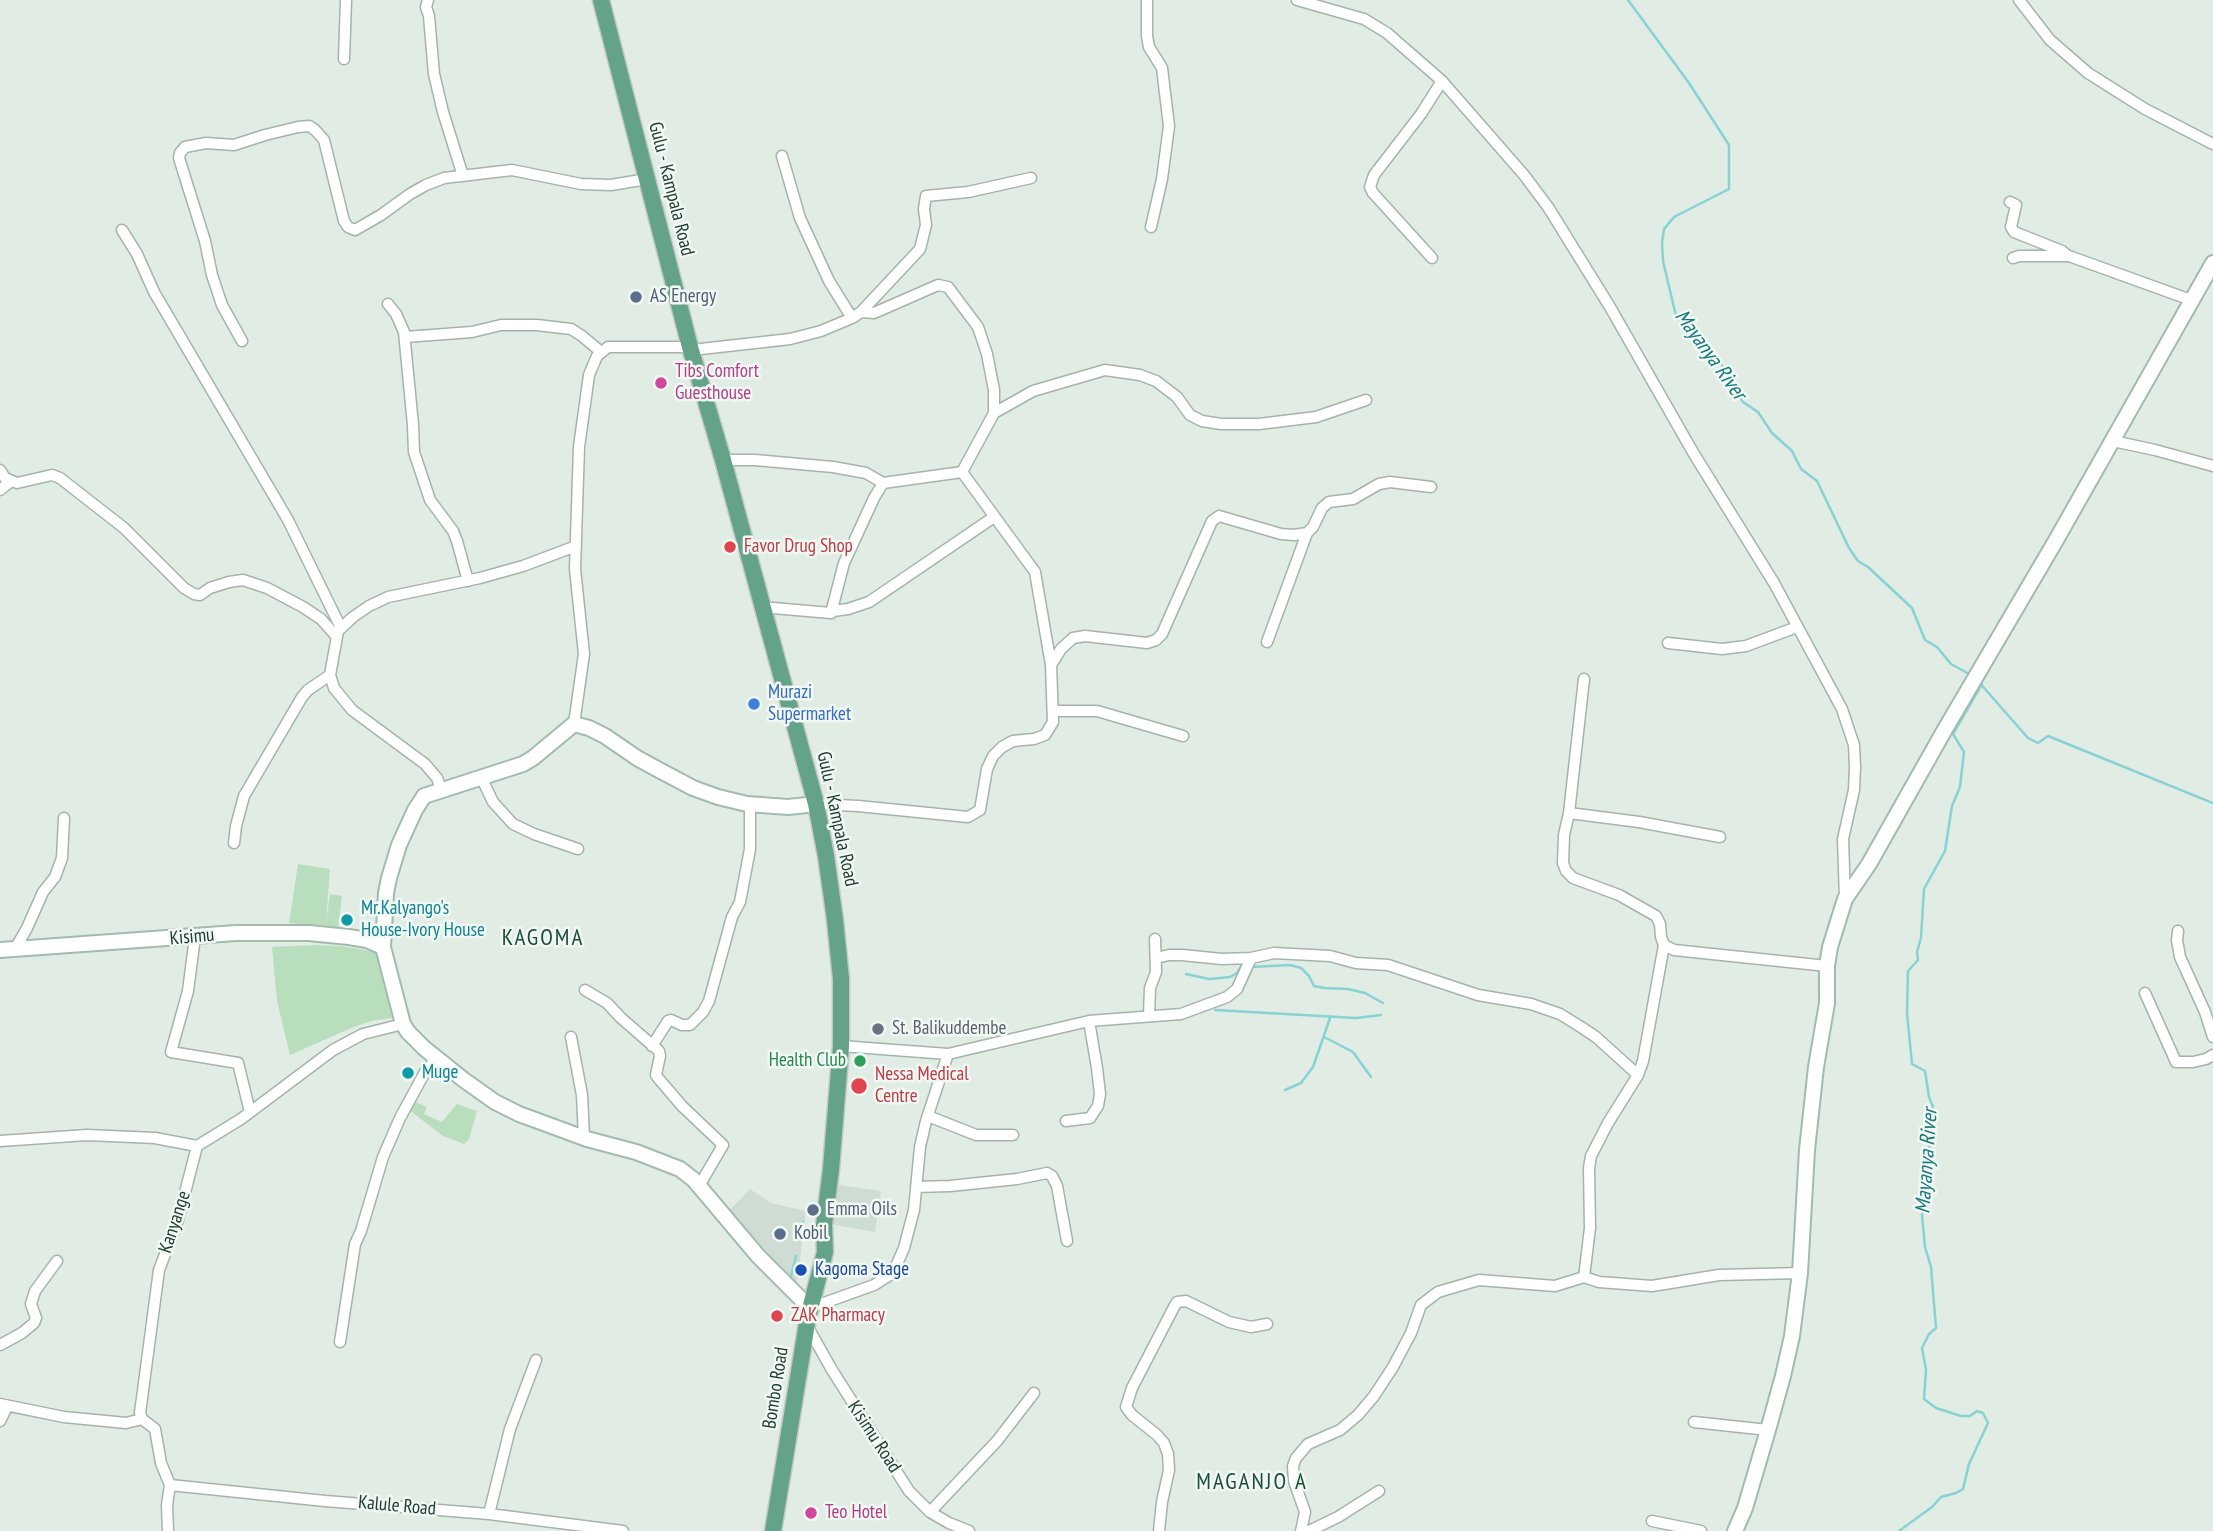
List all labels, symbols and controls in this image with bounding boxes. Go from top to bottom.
street label: Gulu - Kampala Road [643,120,699,258]
place label: AS Energy [650,286,716,308]
marker: AS Energy [628,289,644,305]
water label: Mayanya River [1669,305,1751,405]
place label: Tibs Comfort Guesthouse [675,361,759,405]
marker: Tibs Comfort Guesthouse [653,375,669,391]
place label: Favor Drug Shop [744,536,853,558]
marker: Favor Drug Shop [722,539,738,555]
place label: Murazi Supermarket [768,682,851,726]
marker: Murazi Supermarket [746,696,762,712]
street label: Gulu - Kampala Road [812,750,862,888]
place label: Mr.Kalyango's House-Ivory House [361,898,485,942]
marker: Mr.Kalyango's House-Ivory House [339,912,355,928]
street label: Kisimu [169,924,215,950]
district label: KAGOMA [502,924,584,952]
place label: St. Balikuddembe [892,1018,1006,1040]
marker: St. Balikuddembe [870,1021,886,1037]
place label: Health Club [769,1050,846,1072]
marker: Health Club [852,1053,868,1069]
place label: Muge [422,1062,458,1084]
place label: Nessa Medical Centre [875,1064,969,1108]
marker: Muge [400,1065,416,1081]
marker: Nessa Medical Centre [849,1076,869,1096]
water label: Mayanya River [1911,1108,1943,1214]
street label: Kanyange [154,1188,196,1256]
place label: Emma Oils [827,1199,897,1221]
marker: Emma Oils [805,1202,821,1218]
place label: Kobil [794,1223,828,1245]
marker: Kobil [772,1226,788,1242]
place label: Kagoma Stage [815,1259,909,1281]
marker: Kagoma Stage [793,1262,809,1278]
place label: ZAK Pharmacy [791,1305,885,1327]
marker: ZAK Pharmacy [769,1308,785,1324]
street label: Bombo Road [758,1346,794,1430]
street label: Kisimu Road [842,1397,906,1477]
district label: MAGANJO A [1197,1468,1307,1496]
street label: Kalule Road [357,1491,437,1521]
place label: Teo Hotel [825,1502,887,1524]
marker: Teo Hotel [803,1505,819,1521]

